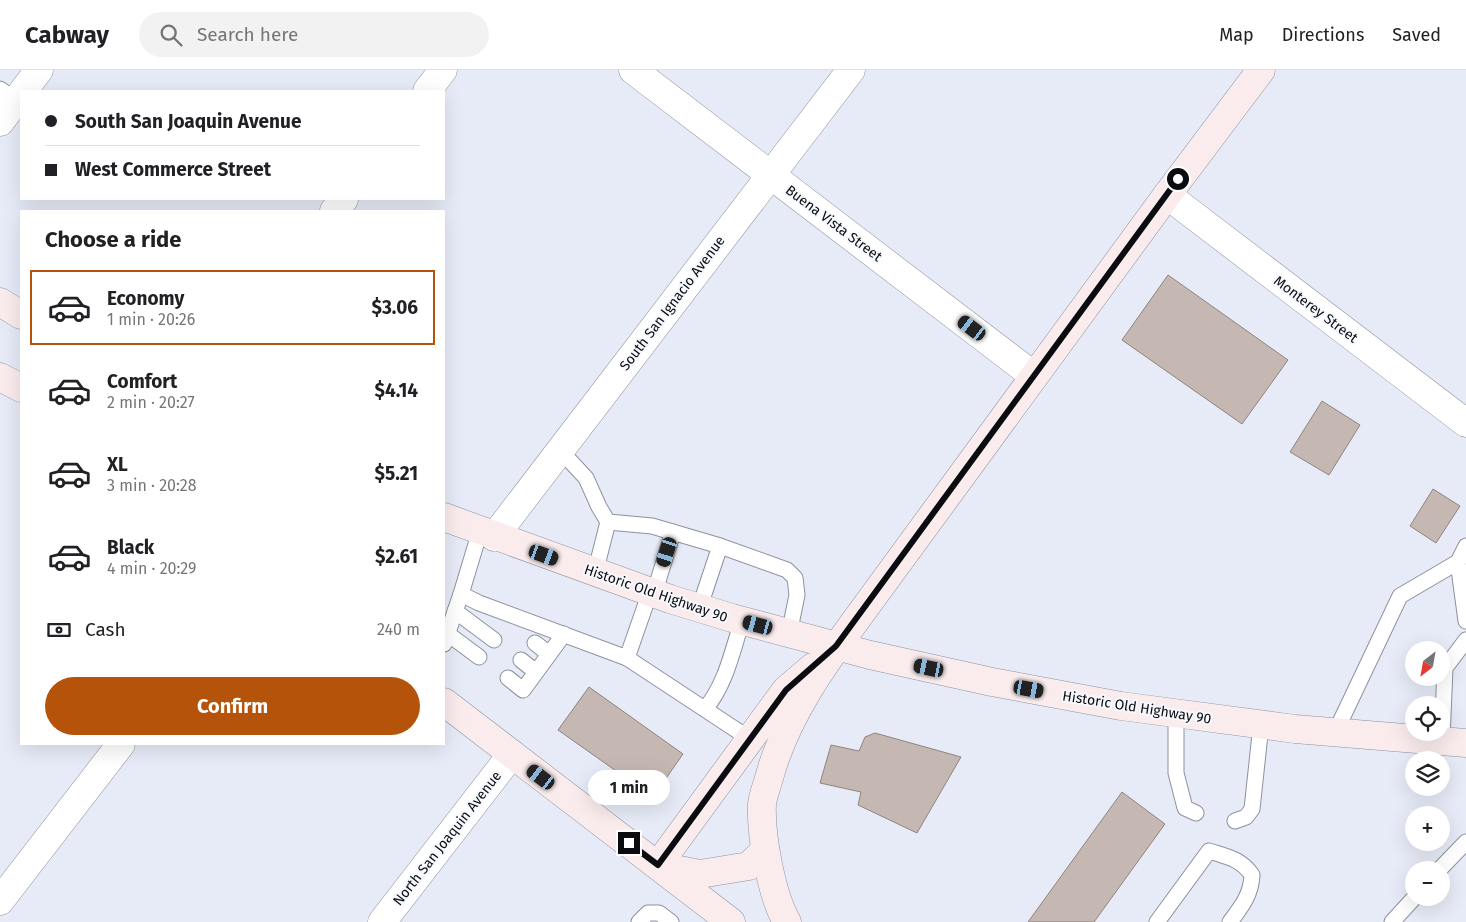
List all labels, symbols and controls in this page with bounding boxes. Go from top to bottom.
search box [139,12,489,57]
text: Cabway [25,21,109,49]
icon: search [157,21,185,49]
text: Search here [197,23,298,46]
text: Map [1219,24,1254,46]
text: Directions [1282,24,1364,46]
text: Saved [1392,24,1441,46]
text: South San Joaquin Avenue [75,110,301,133]
text: West Commerce Street [75,158,271,181]
route start [1167,168,1189,190]
street label: Buena Vista Street [782,182,886,266]
text: Choose a ride [45,226,181,253]
street label: South San Ignacio Avenue [616,233,729,374]
street label: Monterey Street [1270,272,1362,347]
icon: car [47,285,92,330]
text: Economy [107,287,184,310]
text: $3.06 [372,296,418,319]
text: 1 min · 20:26 [107,310,195,329]
car [955,313,988,343]
icon: car [47,368,92,413]
text: Comfort [107,370,177,393]
text: $4.14 [375,379,418,402]
text: 2 min · 20:27 [107,393,195,412]
icon: car [47,451,92,496]
text: XL [107,453,128,476]
text: $5.21 [375,462,418,485]
text: 3 min · 20:28 [107,476,197,495]
icon: car [47,534,92,579]
car [655,535,678,569]
text: Black [107,536,154,559]
car [527,543,560,567]
text: $2.61 [375,545,418,568]
text: 4 min · 20:29 [107,559,197,578]
street label: Historic Old Highway 90 [582,561,730,626]
car [741,614,774,636]
icon: cash [45,616,73,644]
text: Cash [85,618,126,641]
text: 240 m [377,620,420,639]
north arrow [1405,641,1450,686]
map controls [1405,641,1450,906]
car [912,658,945,678]
button: Confirm [45,677,420,735]
car [1012,679,1045,699]
street label: Historic Old Highway 90 [1061,687,1213,728]
button: locate [1405,696,1450,741]
button: layers [1405,751,1450,796]
car [524,762,557,792]
street label: North San Joaquin Avenue [390,768,505,909]
callout: 1 min [588,770,670,806]
text: 1 min [610,778,648,797]
button: + [1405,806,1450,851]
route end [618,832,640,854]
button: − [1405,861,1450,906]

